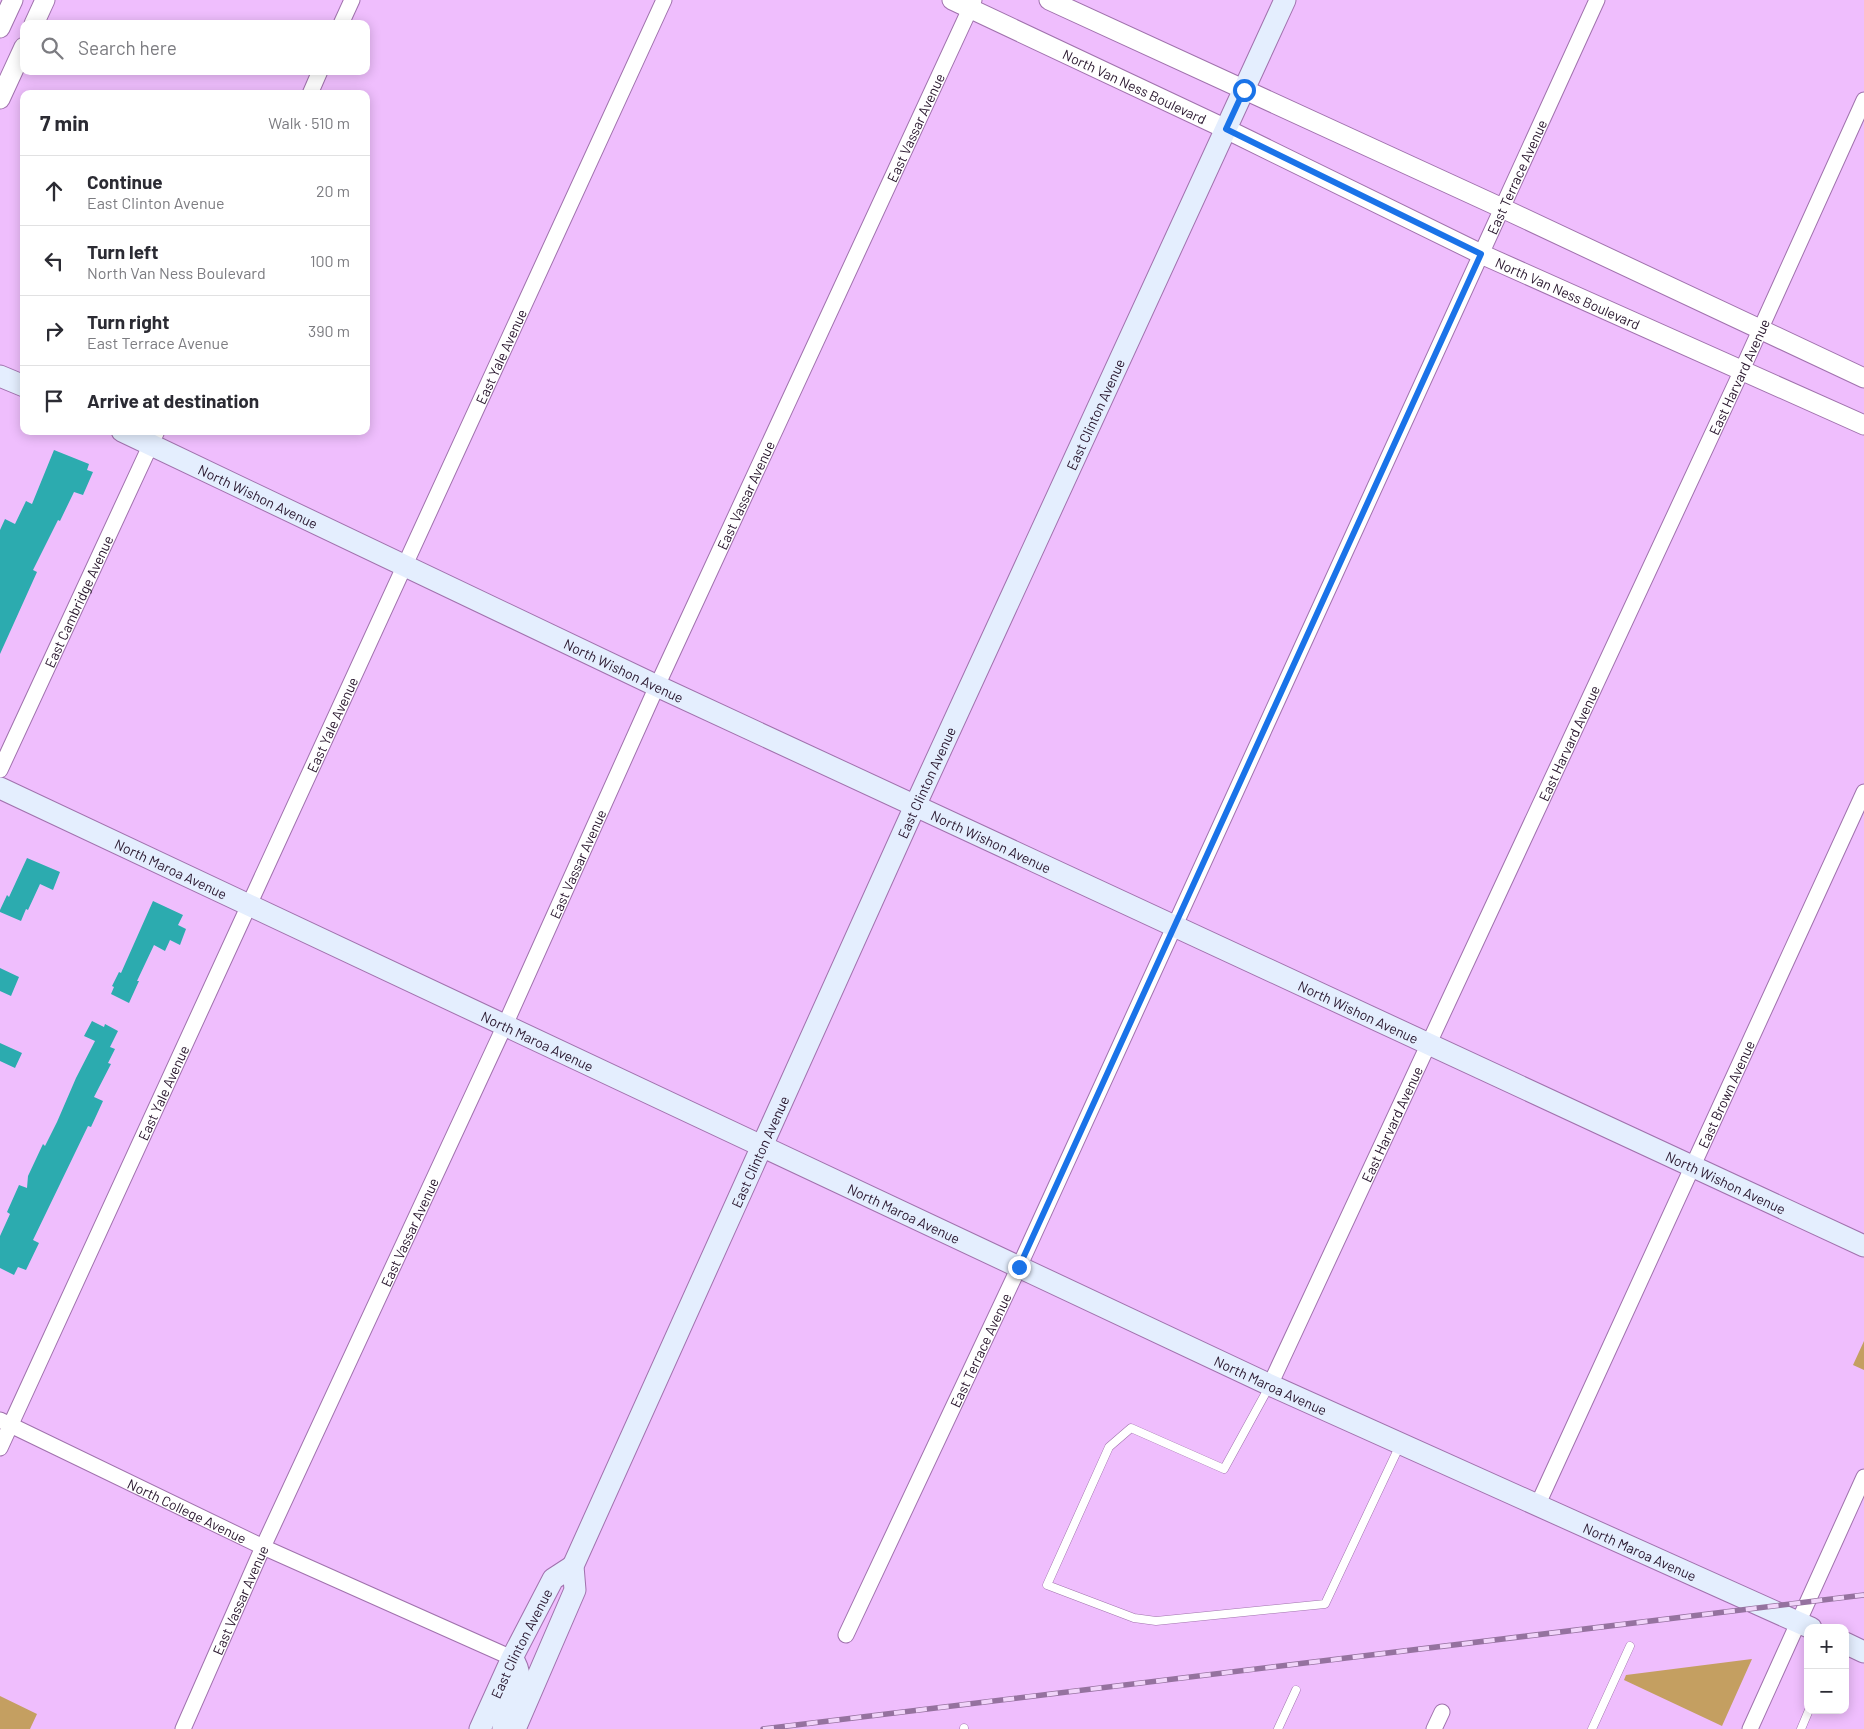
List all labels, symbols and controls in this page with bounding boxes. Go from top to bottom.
search box [20,20,370,75]
icon: search [38,34,66,62]
text: Search here [78,36,177,59]
street label: North Van Ness Boulevard [1060,45,1209,127]
street label: East Vassar Avenue [883,70,948,185]
route start [1233,79,1256,102]
text: 7 min [40,110,89,135]
text: Walk · 510 m [268,113,350,132]
street label: East Terrace Avenue [1483,117,1550,237]
text: Continue [87,170,163,193]
icon: ahead [40,177,68,205]
text: 20 m [316,181,350,200]
text: East Clinton Avenue [87,193,225,212]
text: Turn left [87,240,158,263]
icon: left [40,247,68,275]
text: 100 m [310,251,350,270]
street label: North Van Ness Boulevard [1493,253,1643,332]
text: North Van Ness Boulevard [87,263,266,282]
street label: East Yale Avenue [471,306,530,407]
text: Turn right [87,310,169,333]
street label: East Harvard Avenue [1705,316,1773,437]
icon: right [40,317,68,345]
text: 390 m [308,321,350,340]
text: East Terrace Avenue [87,333,229,352]
street label: East Clinton Avenue [1062,356,1128,473]
icon: arrive [40,387,68,415]
text: Arrive at destination [87,389,259,412]
street label: East Vassar Avenue [713,438,778,552]
street label: North Wishon Avenue [196,460,321,532]
street label: East Cambridge Avenue [40,532,116,670]
street label: North Wishon Avenue [561,634,686,706]
street label: East Yale Avenue [303,674,361,775]
street label: East Harvard Avenue [1534,682,1603,804]
street label: East Clinton Avenue [893,724,959,841]
street label: East Vassar Avenue [545,806,609,921]
street label: North Wishon Avenue [928,806,1054,876]
street label: North Maroa Avenue [112,835,230,902]
street label: North Wishon Avenue [1296,976,1421,1047]
street label: North Maroa Avenue [479,1007,596,1074]
street label: East Brown Avenue [1694,1037,1758,1150]
street label: East Yale Avenue [134,1042,192,1143]
street label: East Harvard Avenue [1357,1063,1426,1184]
street label: East Clinton Avenue [727,1093,792,1210]
street label: North Wishon Avenue [1663,1147,1789,1217]
street label: East Vassar Avenue [377,1175,442,1289]
street label: North Maroa Avenue [845,1179,963,1247]
route end [1008,1256,1031,1279]
street label: East Terrace Avenue [946,1290,1014,1410]
street label: North Maroa Avenue [1212,1352,1330,1418]
street label: North College Avenue [125,1474,250,1546]
street label: North Maroa Avenue [1581,1518,1699,1584]
street label: East Vassar Avenue [208,1543,271,1657]
street label: East Clinton Avenue [487,1585,555,1701]
map controls [1804,1624,1849,1714]
button: + [1804,1624,1849,1669]
button: − [1804,1669,1849,1714]

